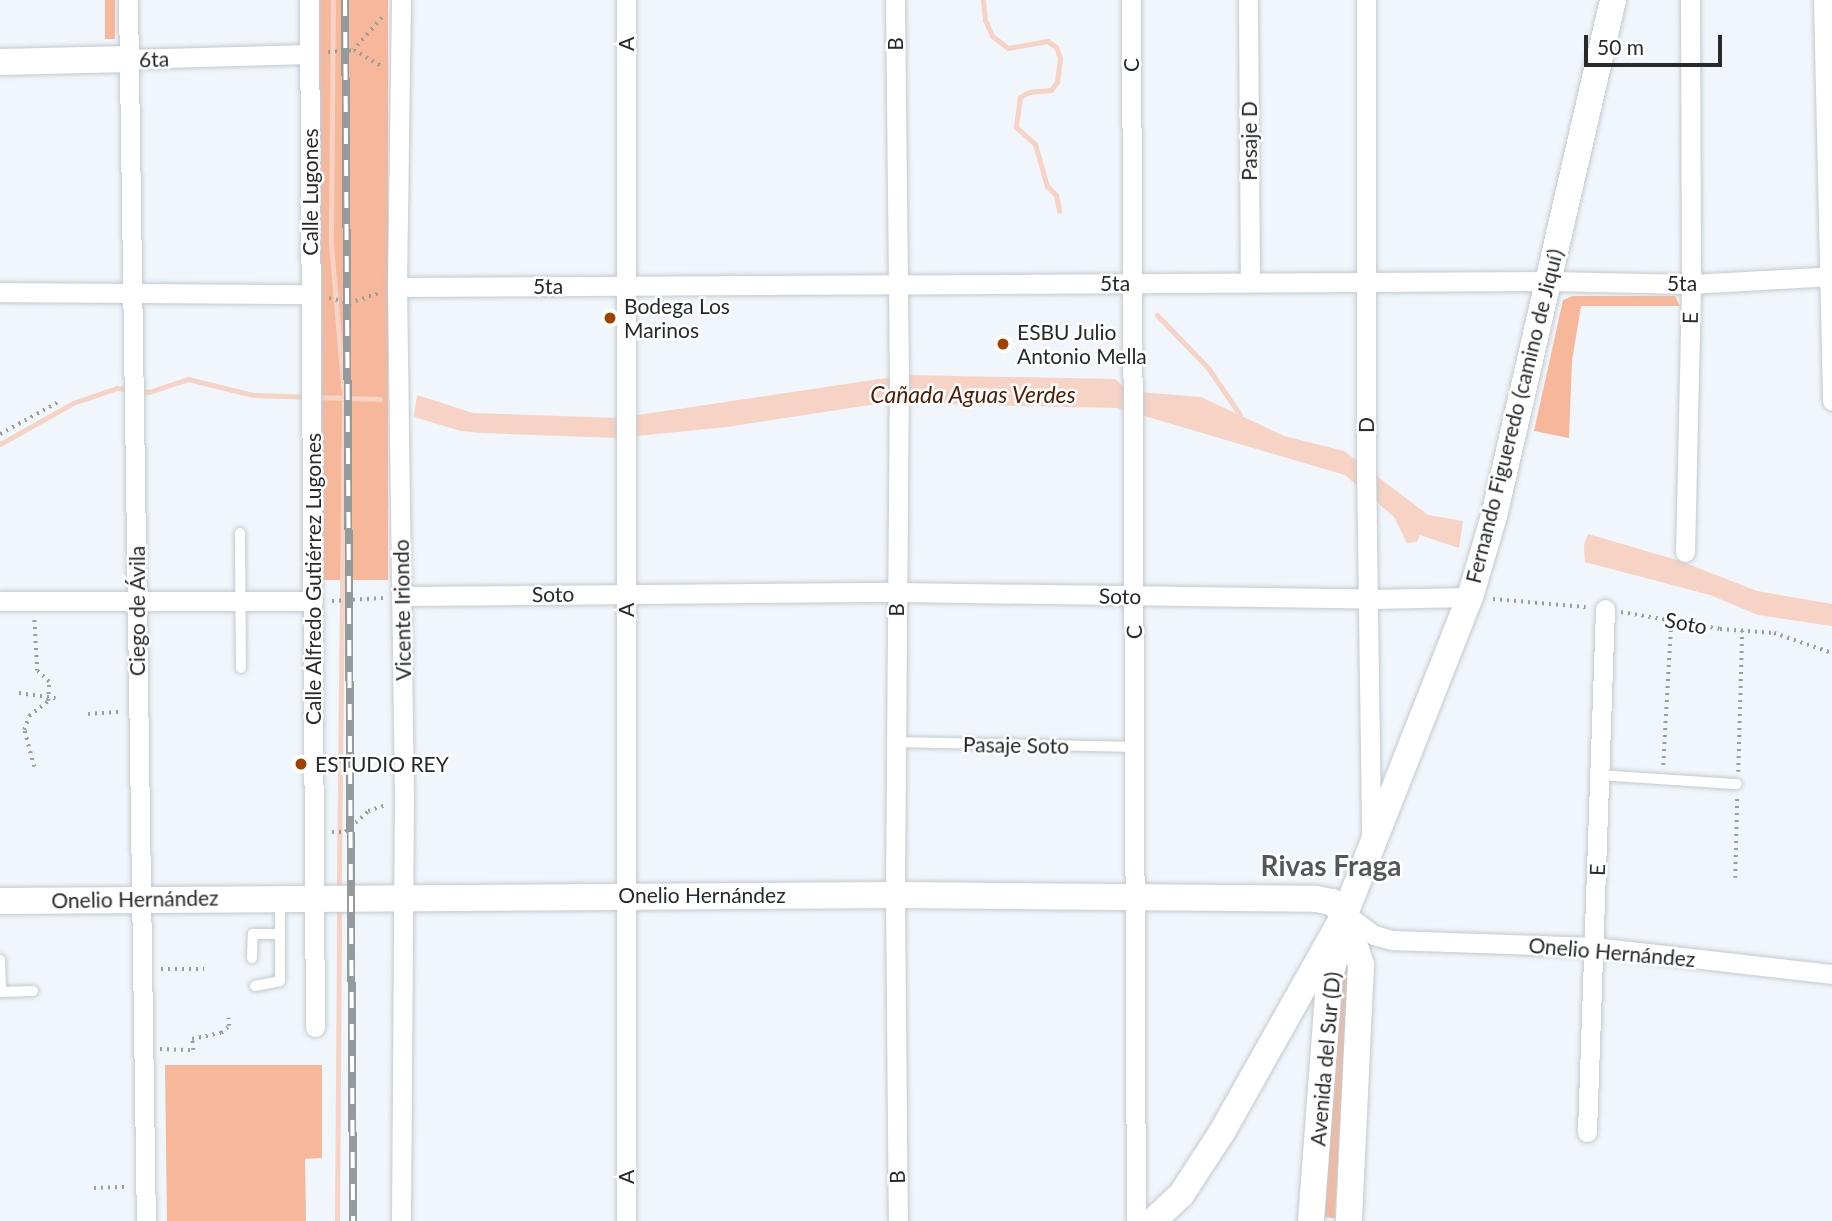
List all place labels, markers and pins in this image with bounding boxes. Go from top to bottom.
place label: Bodega Los Marinos [624,293,730,343]
marker: Bodega Los Marinos [602,310,618,326]
place label: ESBU Julio Antonio Mella [1017,319,1147,369]
marker: ESBU Julio Antonio Mella [995,336,1011,352]
place label: ESTUDIO REY [315,751,449,777]
marker: ESTUDIO REY [293,756,309,772]

